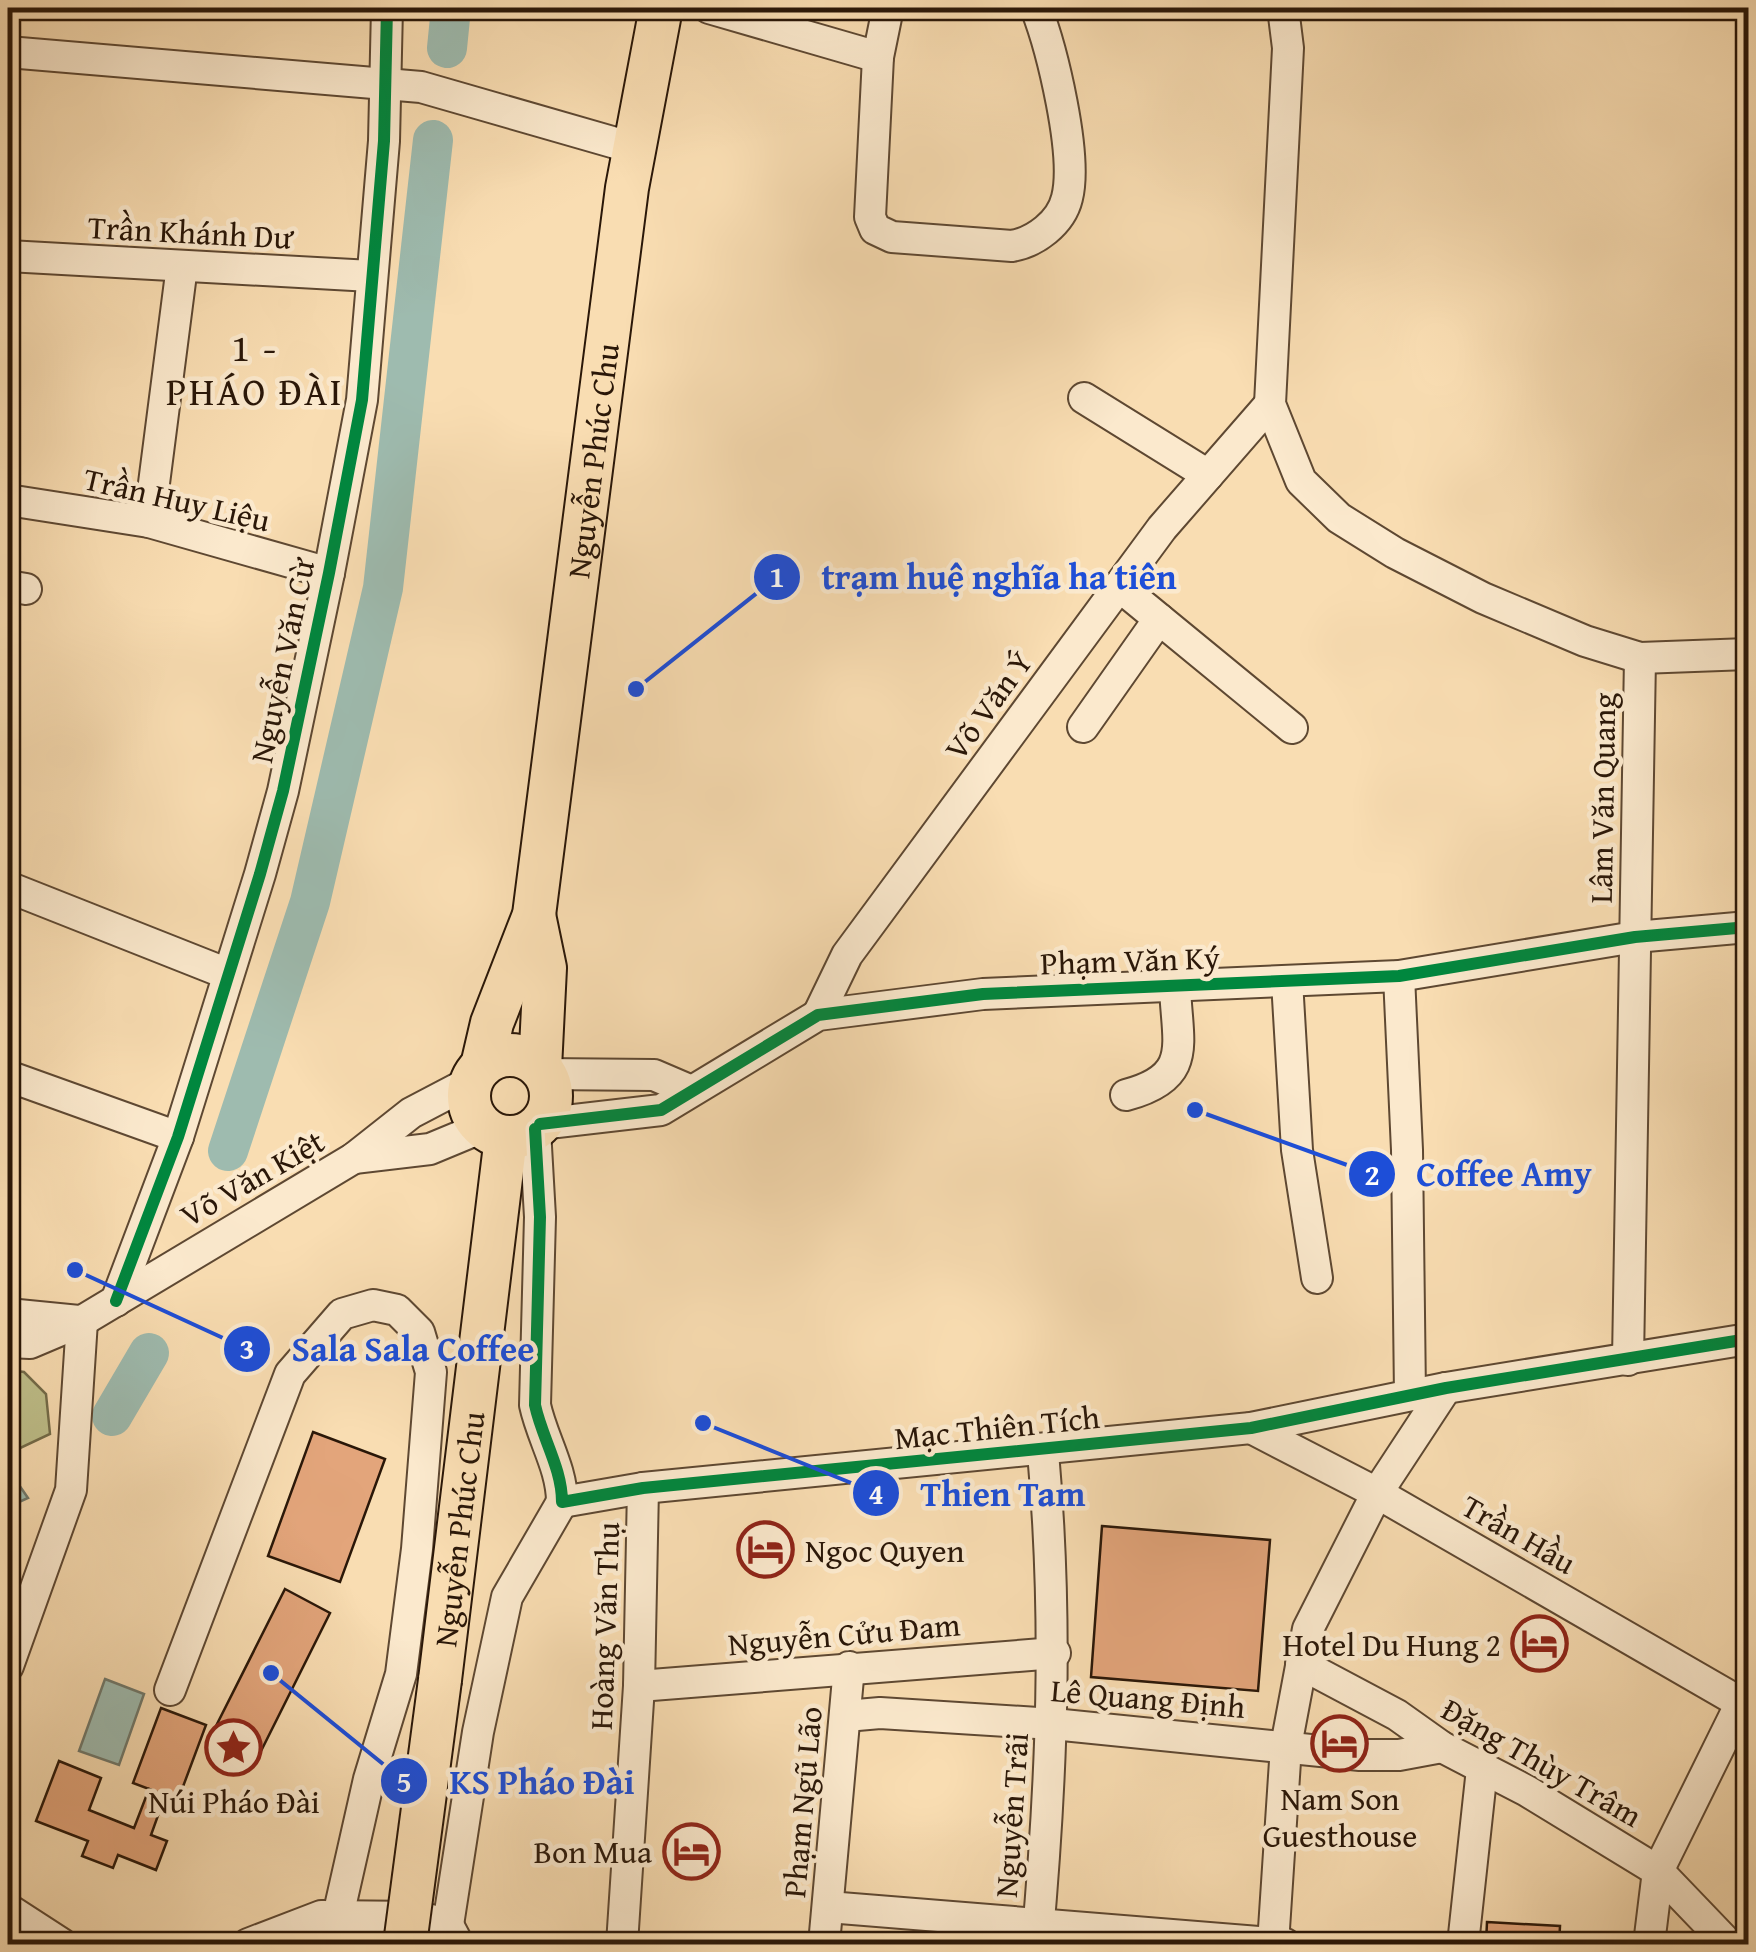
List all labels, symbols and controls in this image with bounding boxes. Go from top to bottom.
street label: Trần Khánh Dư [87,203,296,261]
district label: 1 - PHÁO ĐÀI [166,319,344,419]
street label: Nguyễn Phúc Chu [554,340,631,581]
street label: Trần Huy Liệu [79,455,275,543]
callout: trạm huệ nghĩa ha tiên [752,544,1197,609]
text: trạm huệ nghĩa ha tiên [821,551,1177,602]
street label: Nguyễn Văn Cừ [237,552,327,767]
text: 1 [769,554,785,598]
street label: Võ Văn Ý [932,641,1044,769]
street label: Lâm Văn Quang [1577,692,1627,904]
street label: Phạm Văn Ký [1040,933,1221,987]
street label: Võ Văn Kiệt [171,1118,333,1238]
callout: Coffee Amy [1347,1142,1612,1207]
text: Coffee Amy [1416,1148,1592,1199]
text: 2 [1364,1152,1380,1196]
callout: Sala Sala Coffee [222,1316,555,1381]
text: Sala Sala Coffee [292,1323,534,1374]
text: 3 [239,1326,255,1370]
street label: Mạc Thiên Tích [892,1393,1102,1461]
street label: Nguyễn Phúc Chu [421,1408,496,1649]
callout: Thien Tam [851,1461,1106,1526]
text: Thien Tam [921,1468,1085,1519]
text: 4 [868,1471,884,1515]
street label: Trần Hầu [1453,1482,1585,1586]
hotel icon: Ngoc Quyen [736,1520,796,1580]
street label: Hoàng Văn Thụ [577,1521,631,1731]
place label: Ngoc Quyen [805,1527,964,1574]
street label: Nguyễn Cửu Đam [726,1600,962,1668]
hotel icon: Hotel Du Hung 2 [1510,1614,1570,1674]
place label: Hotel Du Hung 2 [1282,1621,1501,1668]
street label: Lê Quang Định [1049,1666,1247,1730]
street label: Đặng Thùy Trâm [1433,1686,1651,1838]
street label: Phạm Ngũ Lão [770,1704,834,1900]
hotel icon: Nam Son Guesthouse [1310,1714,1370,1774]
place icon: Núi Pháo Đài [204,1717,264,1777]
street label: Nguyễn Trãi [982,1731,1040,1899]
callout: KS Pháo Đài [379,1749,654,1814]
text: KS Pháo Đài [449,1756,635,1807]
text: 5 [396,1759,412,1803]
place label: Nam Son Guesthouse [1263,1775,1417,1859]
place label: Núi Pháo Đài [148,1778,320,1825]
hotel icon: Bon Mua [661,1821,721,1881]
place label: Bon Mua [534,1828,652,1875]

